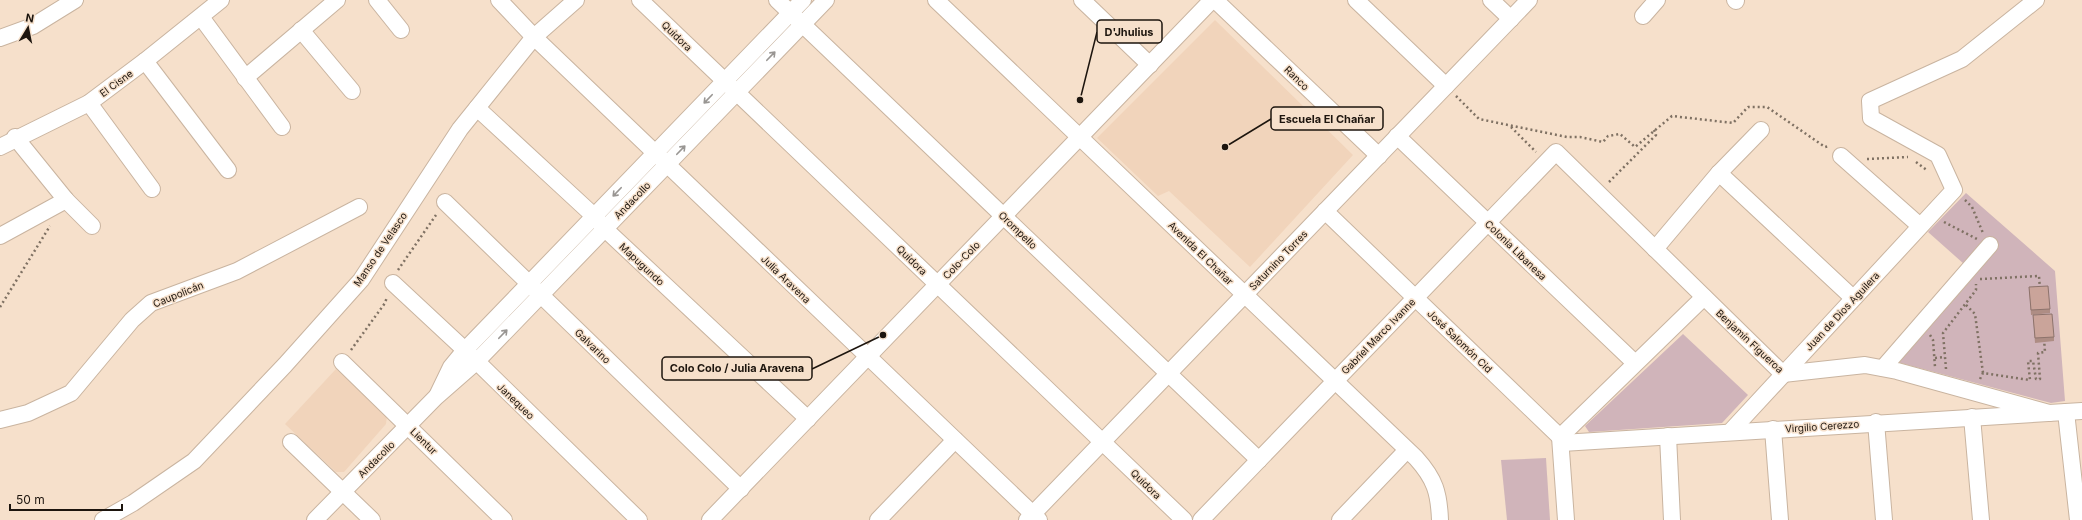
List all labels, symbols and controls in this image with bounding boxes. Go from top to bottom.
north arrow [8,8,48,48]
text: N [24,11,35,26]
street label: Quidora [659,19,695,53]
callout: D'Jhulius [1097,20,1162,43]
text: D'Jhulius [1105,25,1153,39]
one-way arrow [767,51,776,61]
street label: Ranco [1282,63,1312,93]
street label: El Cisne [97,67,135,99]
one-way arrow [703,94,713,104]
callout: Escuela El Chañar [1271,107,1383,130]
text: Escuela El Chañar [1279,112,1376,126]
one-way arrow [676,145,686,155]
street label: Andacollo [611,179,653,221]
one-way arrow [613,187,622,197]
street label: Orompello [996,209,1040,251]
street label: Manso de Velasco [351,210,409,288]
street label: Colonia Libanesa [1483,218,1549,282]
street label: Avenida El Chañar [1166,219,1236,287]
street label: Saturnino Torres [1246,228,1310,292]
street label: Colo-Colo [940,239,982,281]
street label: Mapugundo [617,240,667,288]
street label: Quidora [894,243,930,277]
street label: Julia Aravena [759,253,813,305]
street label: Juan de Dios Aguilera [1802,269,1882,353]
street label: Caupolicán [151,278,205,310]
street label: Gabriel Marco Ivanne [1339,295,1417,376]
street label: José Salomón Cid [1425,307,1495,375]
street label: Benjamín Figueroa [1714,307,1786,375]
street label: Galvarino [573,326,613,366]
one-way arrow [499,329,508,339]
callout: Colo Colo / Julia Aravena [662,357,812,380]
text: Colo Colo / Julia Aravena [670,361,804,375]
street label: Janequeo [495,380,537,422]
street label: Virgilio Cerezzo [1784,417,1860,435]
street label: Lientur [408,425,440,457]
street label: Andacollo [355,438,397,480]
street label: Quidora [1128,467,1164,501]
scale bar [10,486,122,512]
text: 50 m [16,492,45,507]

